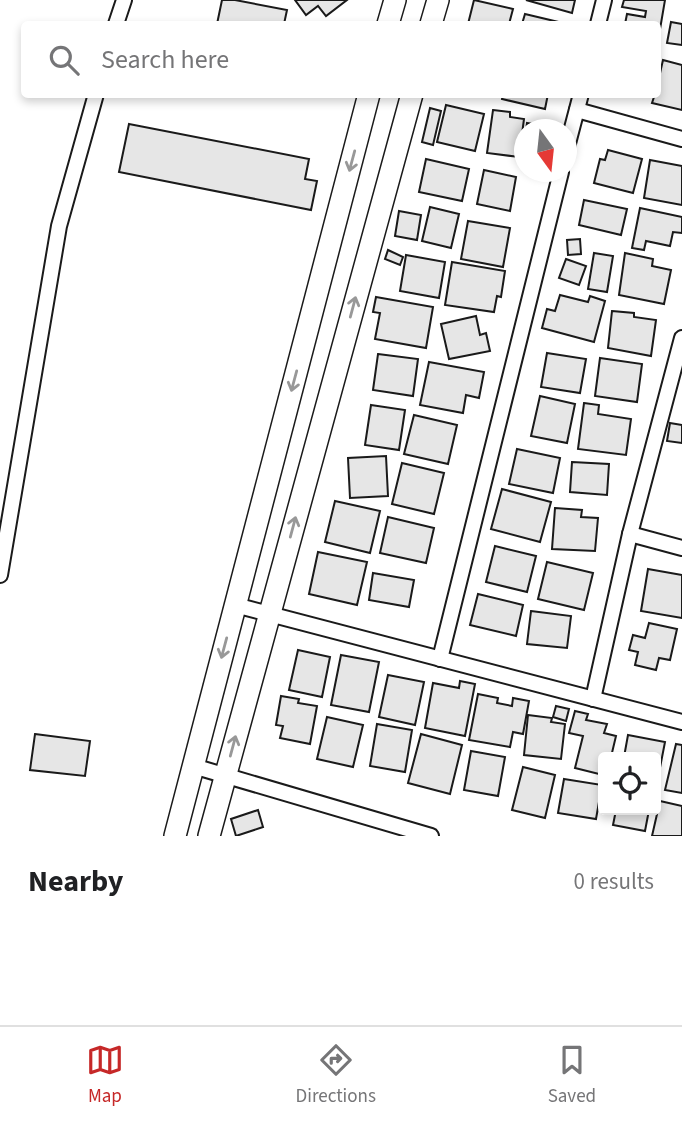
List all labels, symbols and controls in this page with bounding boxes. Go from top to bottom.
search box [21,21,661,98]
icon: search [45,41,83,79]
text: Search here [101,41,229,78]
north arrow [514,119,577,182]
one-way arrow [345,149,358,171]
one-way arrow [347,297,360,319]
one-way arrow [287,369,300,391]
one-way arrow [287,516,300,539]
one-way arrow [217,636,230,659]
one-way arrow [227,736,240,758]
map controls [598,752,661,815]
button: locate [598,752,661,815]
text: Nearby [28,860,123,903]
text: 0 results [574,865,654,898]
tab: Map [86,1041,124,1110]
tab: Directions [296,1041,376,1110]
tab: Saved [548,1041,596,1110]

